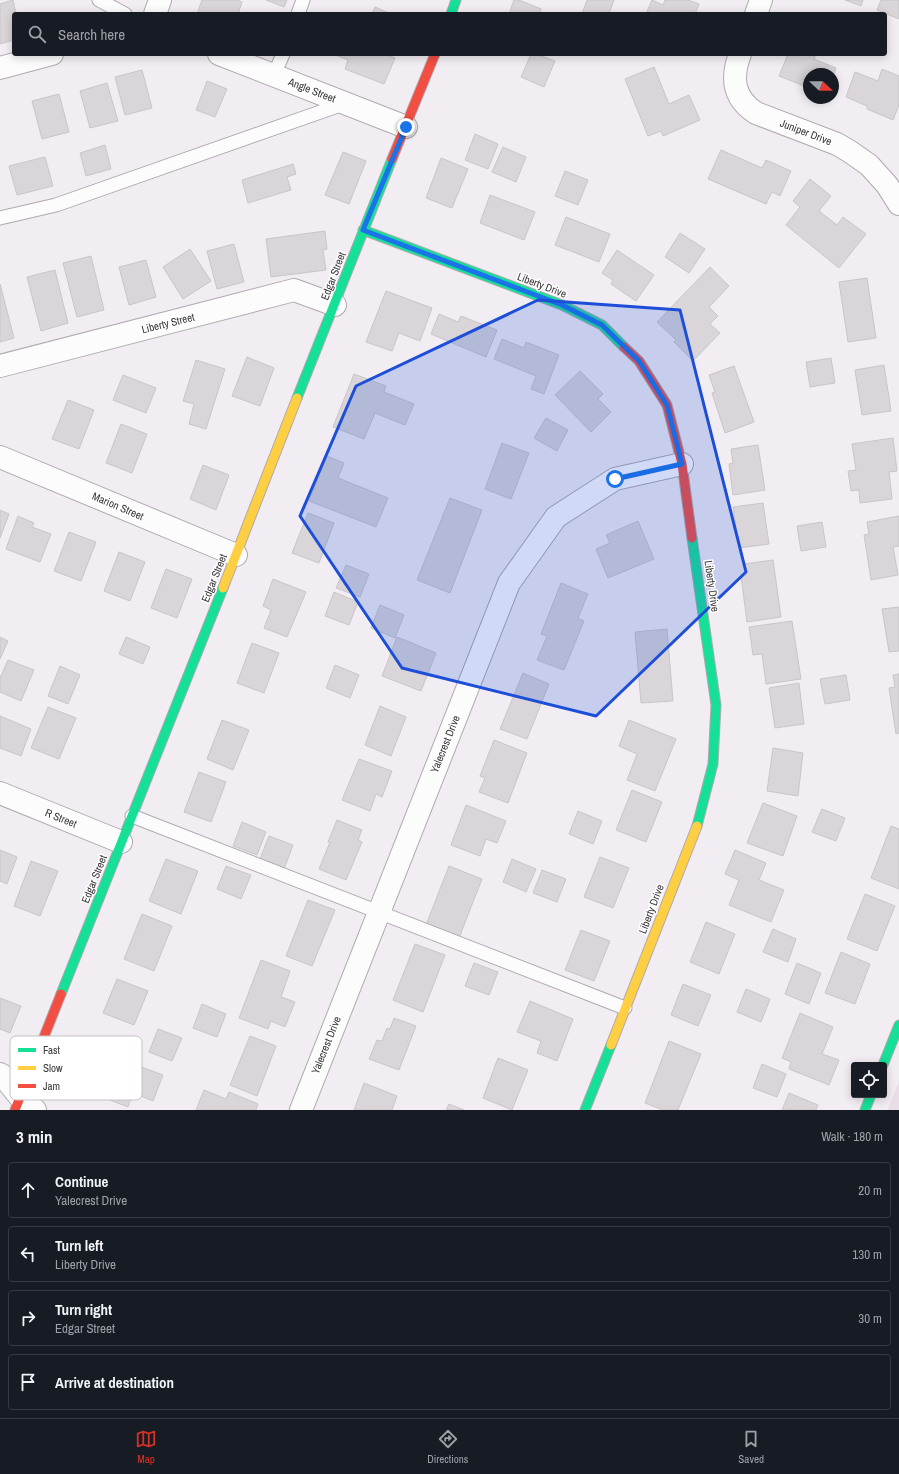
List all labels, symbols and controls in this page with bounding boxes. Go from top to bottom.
search box [12,12,887,56]
icon: search [26,23,48,45]
text: Search here [58,24,125,45]
north arrow [803,68,839,104]
street label: Angle Street [285,74,338,106]
street label: Juniper Drive [778,116,834,148]
route end [397,118,415,136]
street label: Edgar Street [317,249,349,302]
street label: Liberty Drive [515,269,569,301]
street label: Liberty Street [140,310,196,336]
route start [606,470,624,488]
street label: Marion Street [90,489,146,523]
street label: Edgar Street [198,551,230,604]
street label: Liberty Drive [701,559,723,613]
street label: Yalecrest Drive [427,713,463,775]
street label: R Street [43,805,79,831]
street label: Edgar Street [78,852,110,905]
street label: Liberty Drive [635,882,667,936]
street label: Yalecrest Drive [308,1014,344,1076]
legend [10,1036,142,1100]
text: Fast [43,1043,61,1057]
text: Slow [43,1061,63,1075]
map controls [851,1062,887,1098]
button: locate [851,1062,887,1098]
text: Jam [43,1079,60,1093]
text: 3 min [16,1125,52,1148]
text: Walk · 180 m [821,1128,883,1145]
text: Continue [55,1171,108,1192]
icon: ahead [17,1179,39,1201]
text: 20 m [858,1182,882,1199]
text: Yalecrest Drive [55,1192,127,1209]
text: Turn left [55,1235,103,1256]
icon: left [17,1243,39,1265]
text: 130 m [852,1246,882,1263]
text: Liberty Drive [55,1256,116,1273]
text: Turn right [55,1299,112,1320]
icon: right [17,1307,39,1329]
text: 30 m [858,1310,882,1327]
text: Edgar Street [55,1320,115,1337]
icon: arrive [17,1371,39,1393]
text: Arrive at destination [55,1372,174,1393]
tab: Map [135,1428,157,1466]
tab: Directions [427,1428,468,1466]
tab: Saved [738,1428,764,1466]

